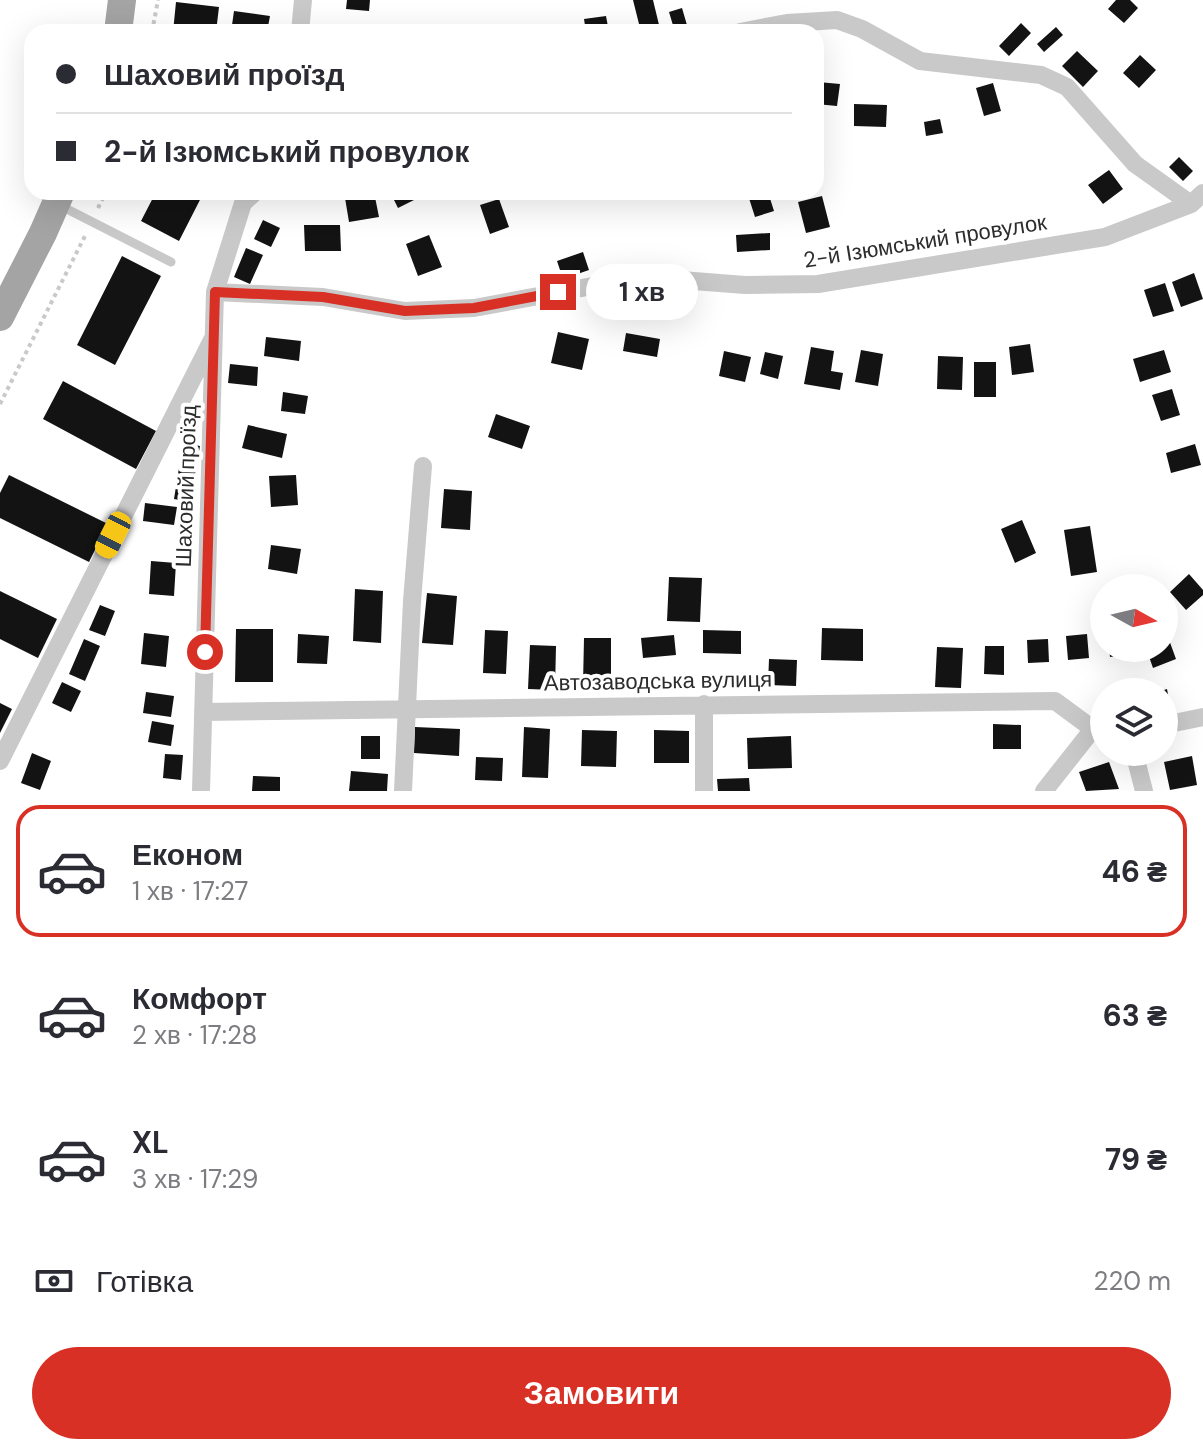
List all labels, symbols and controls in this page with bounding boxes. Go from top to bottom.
text: Шаховий проїзд [104,55,345,94]
text: 2-й Ізюмський провулок [104,132,469,171]
street label: 2-й Ізюмський провулок [801,207,1049,275]
callout: 1 хв [586,264,698,320]
route end [540,274,576,310]
text: 1 хв [619,275,665,309]
street label: Шаховий проїзд [169,404,203,568]
car [91,508,135,562]
north arrow [1090,574,1178,662]
map controls [1090,574,1178,766]
route start [187,634,223,670]
street label: Автозаводська вулиця [544,665,772,697]
button: layers [1090,678,1178,766]
icon: car [36,835,108,907]
text: Економ [132,835,243,874]
text: 46 ₴ [1101,852,1167,891]
text: 1 хв · 17:27 [132,874,249,908]
icon: car [36,979,108,1051]
text: Комфорт [132,979,267,1018]
text: 63 ₴ [1103,996,1167,1035]
text: 2 хв · 17:28 [132,1018,257,1052]
icon: car [36,1123,108,1195]
text: XL [132,1123,169,1162]
text: 79 ₴ [1105,1140,1167,1179]
text: 3 хв · 17:29 [132,1162,258,1196]
icon: cash [32,1259,76,1303]
text: Готівка [96,1262,193,1301]
text: 220 m [1093,1264,1171,1298]
button: Замовити [32,1347,1171,1439]

